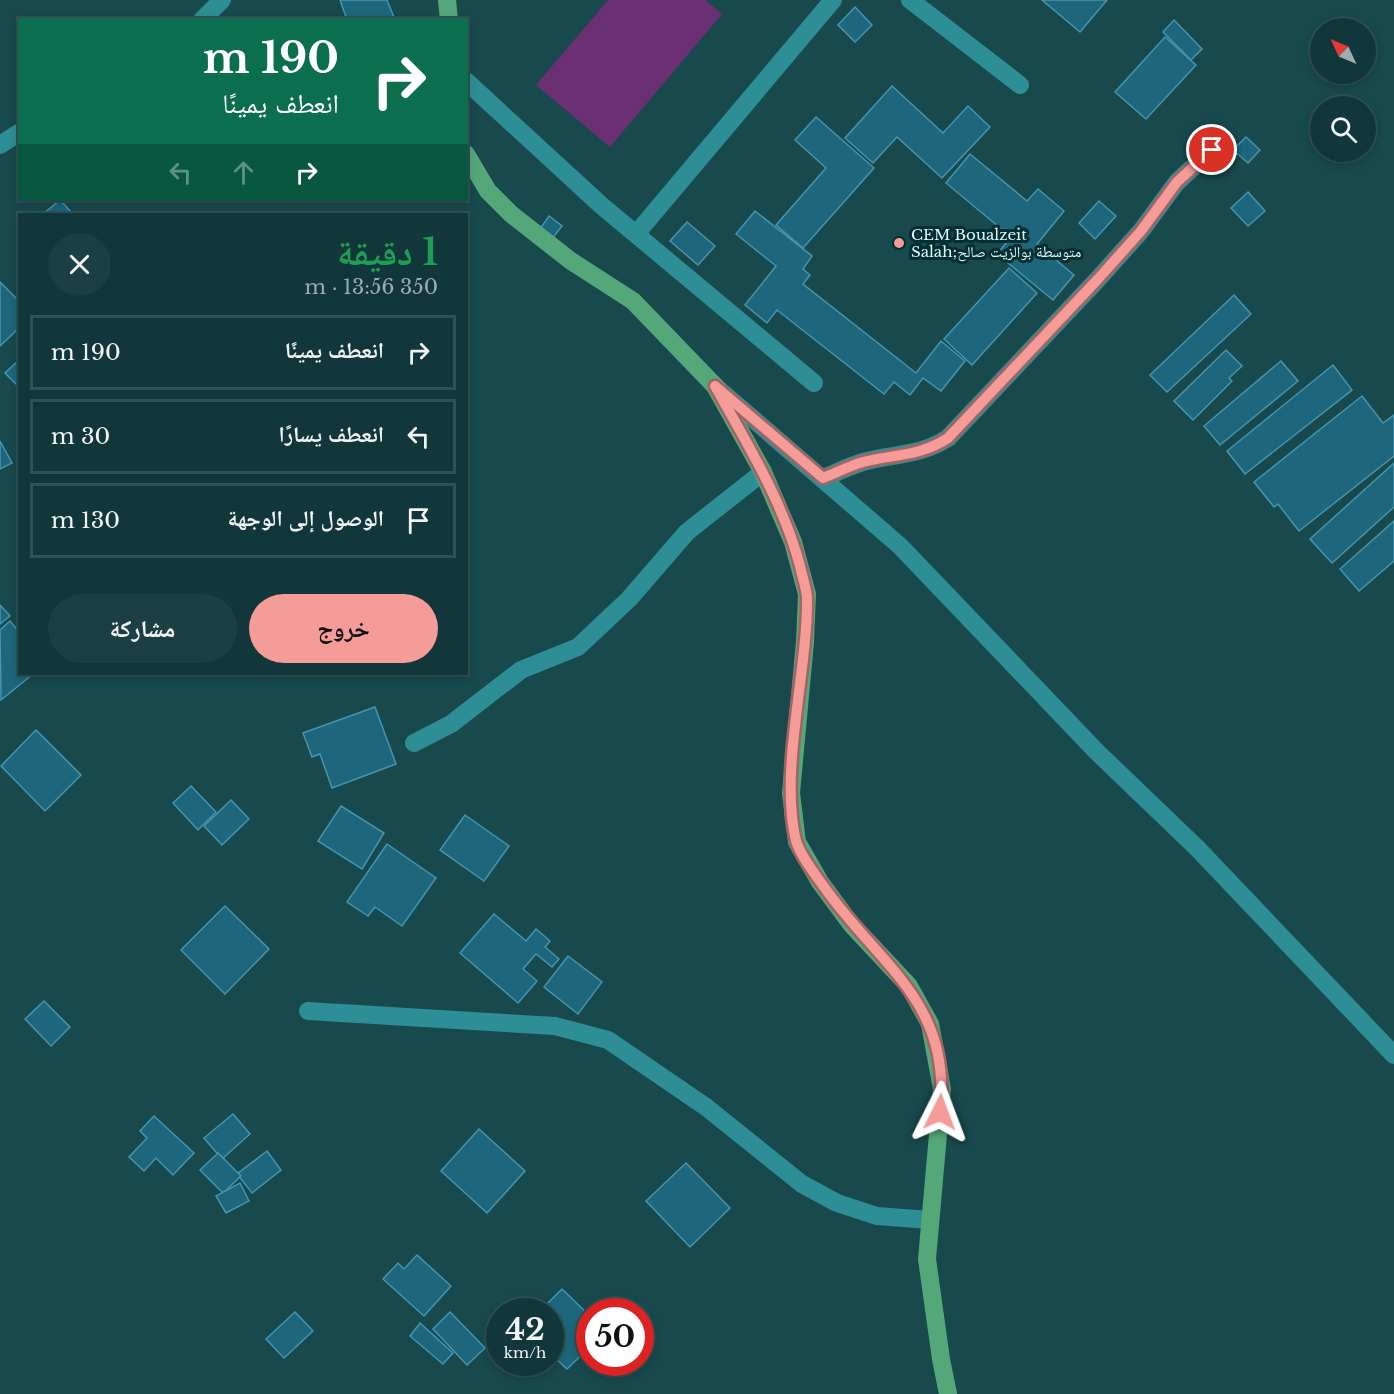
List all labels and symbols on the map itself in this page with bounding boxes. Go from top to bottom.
north arrow [1310,18,1376,84]
pin [1186,124,1237,175]
place label: CEM Boualzeit Salah;متوسطة بوالزيت صالح [911,225,1081,262]
marker: CEM Boualzeit Salah;متوسطة بوالزيت صالح [892,236,906,250]
position arrow [908,1080,972,1144]
speed limit sign: 50 [576,1298,654,1376]

